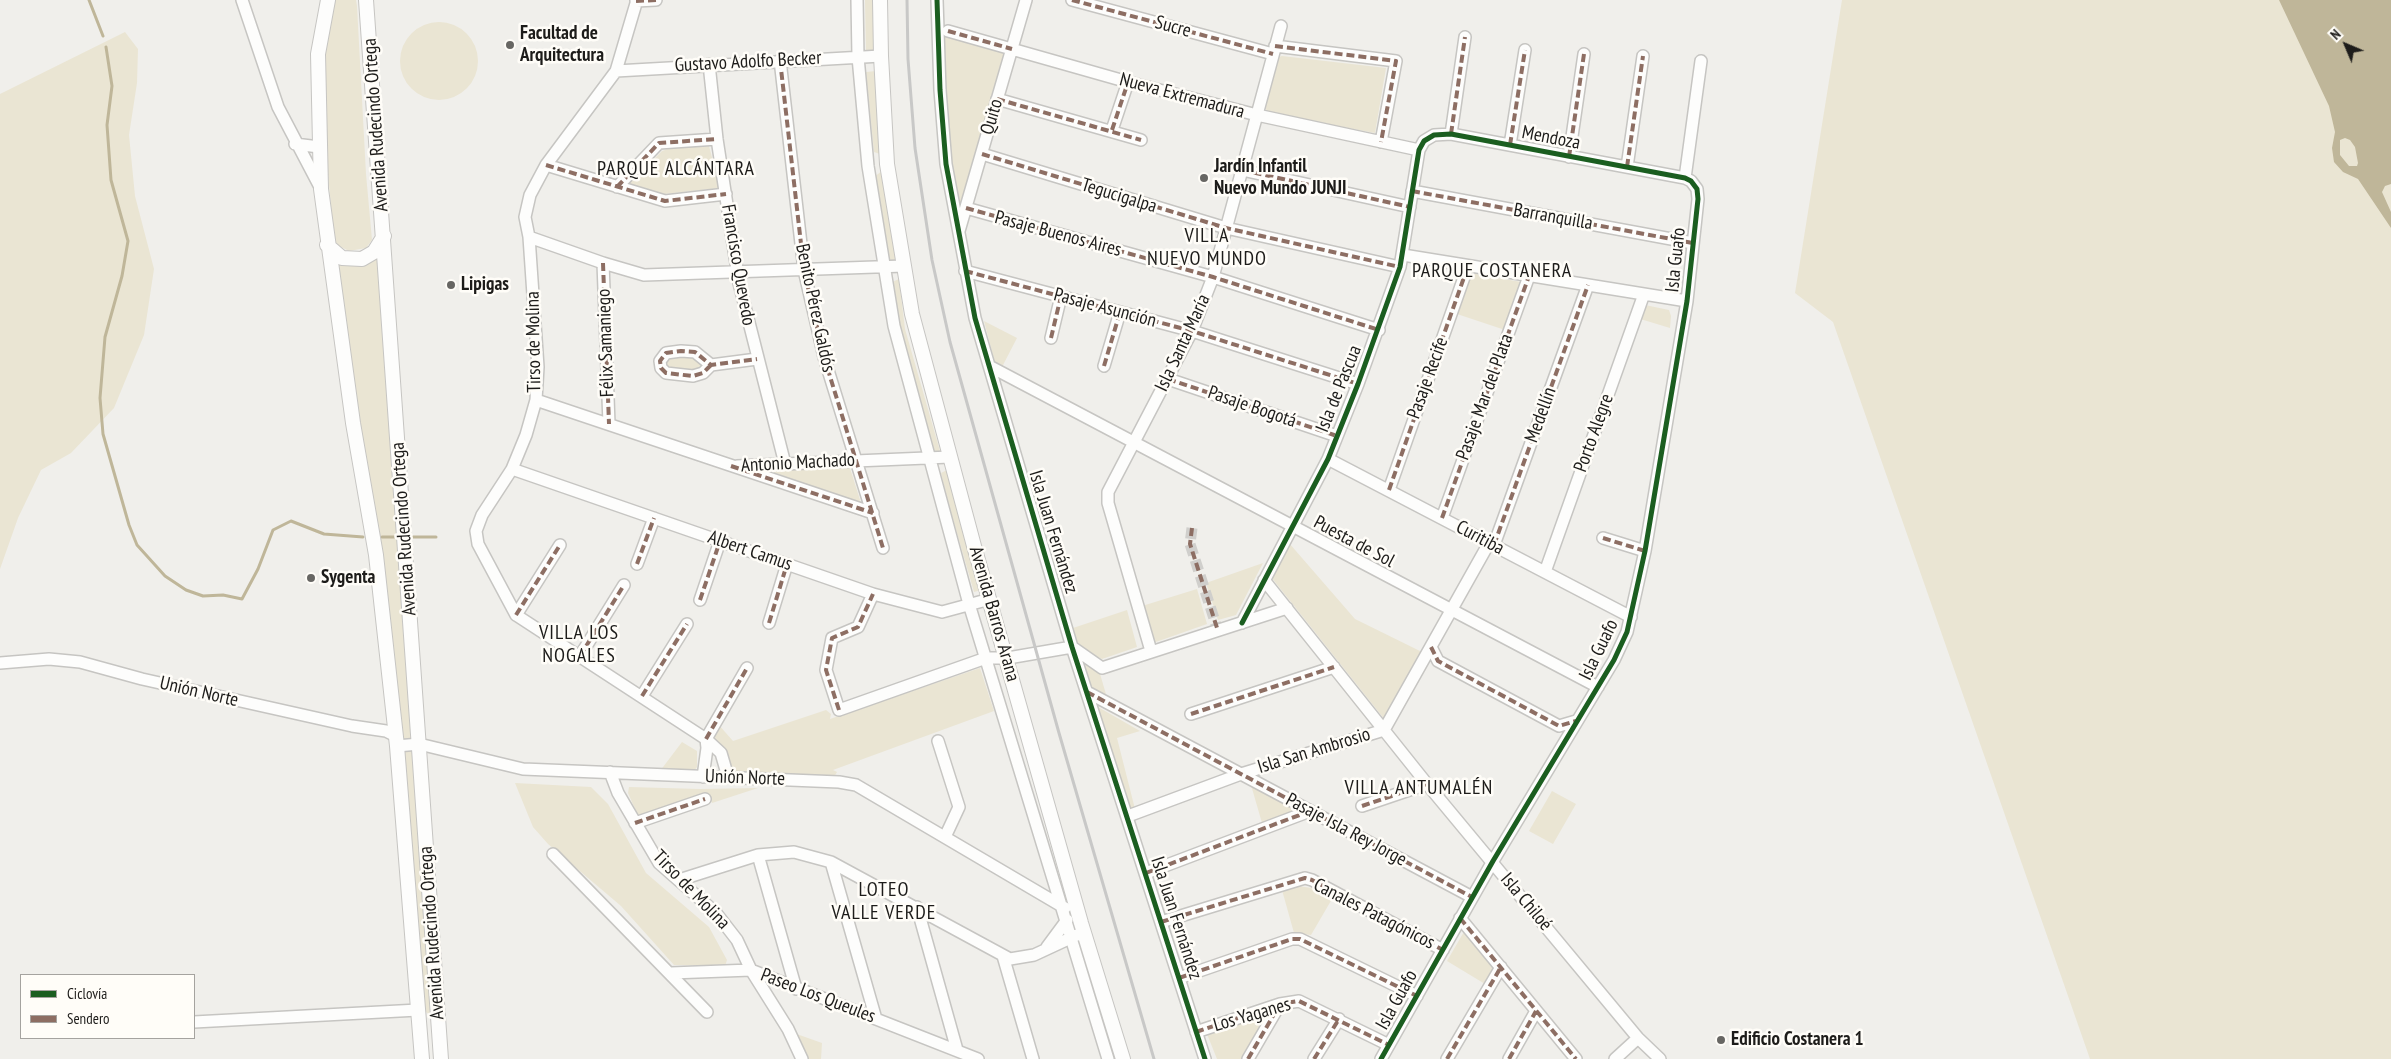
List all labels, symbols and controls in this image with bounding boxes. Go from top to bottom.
street label: Sucre [1153,11,1193,43]
north arrow [2321,20,2371,70]
place label: Facultad de Arquitectura [520,23,604,67]
text: N [2326,25,2344,43]
street label: Avenida Rudecindo Ortega [359,38,393,212]
marker: Facultad de Arquitectura [504,39,516,51]
street label: Gustavo Adolfo Becker [674,47,822,77]
street label: Nueva Extremadura [1117,68,1247,124]
street label: Quito [976,97,1008,137]
street label: Mendoza [1520,121,1582,155]
place label: Jardín Infantil Nuevo Mundo JUNJI [1214,156,1346,200]
district label: PARQUE ALCÁNTARA [595,157,757,181]
marker: Jardín Infantil Nuevo Mundo JUNJI [1198,172,1210,184]
street label: Tegucigalpa [1079,174,1159,218]
street label: Barranquilla [1512,199,1594,235]
street label: Francisco Quevedo [716,203,760,327]
street label: Pasaje Buenos Aires [992,206,1124,262]
district label: VILLA NUEVO MUNDO [1146,224,1268,271]
street label: Isla Guafo [1661,226,1691,294]
street label: Benito Pérez Galdós [790,242,840,374]
district label: PARQUE COSTANERA [1410,259,1574,283]
place label: Lipigas [461,274,509,296]
marker: Lipigas [445,279,457,291]
street label: Pasaje Asunción [1051,283,1159,333]
street label: Félix Samaniego [593,288,619,398]
street label: Tirso de Molina [522,291,546,393]
street label: Isla Santa María [1151,291,1215,395]
street label: Pasaje Mar del Plata [1452,331,1518,463]
street label: Pasaje Recife [1403,334,1453,422]
street label: Isla de Pascua [1311,342,1367,436]
street label: Pasaje Bogotá [1205,381,1299,433]
street label: Medellín [1520,384,1562,446]
street label: Porto Alegre [1569,391,1619,475]
street label: Avenida Rudecindo Ortega [387,442,421,616]
street label: Antonio Machado [740,449,856,477]
street label: Isla Juan Fernández [1023,468,1083,596]
street label: Puesta de Sol [1310,511,1398,573]
street label: Curitiba [1452,516,1508,560]
street label: Albert Camus [705,526,795,576]
street label: Avenida Barros Arana [964,544,1024,684]
place label: Sygenta [321,567,375,589]
marker: Sygenta [305,572,317,584]
street label: Isla Guafo [1574,616,1624,684]
district label: VILLA LOS NOGALES [538,621,620,668]
street label: Unión Norte [157,672,241,712]
street label: Isla San Ambrosio [1255,723,1373,779]
street label: Unión Norte [705,765,785,791]
district label: VILLA ANTUMALÉN [1343,776,1495,800]
street label: Pasaje Isla Rey Jorge [1282,789,1410,871]
street label: Avenida Rudecindo Ortega [415,846,449,1020]
street label: Tirso de Molina [648,846,734,934]
street label: Isla Juan Fernández [1145,854,1207,982]
street label: Isla Chiloé [1495,868,1557,936]
street label: Canales Patagónicos [1310,874,1438,954]
district label: LOTEO VALLE VERDE [830,878,938,925]
street label: Paseo Los Queules [757,964,879,1028]
street label: Isla Guafo [1371,966,1423,1034]
legend [20,974,195,1039]
text: Ciclovía [67,984,107,1003]
street label: Los Yaganes [1211,993,1293,1037]
text: Sendero [67,1009,109,1028]
place label: Edificio Costanera 1 [1731,1029,1864,1051]
marker: Edificio Costanera 1 [1715,1034,1727,1046]

